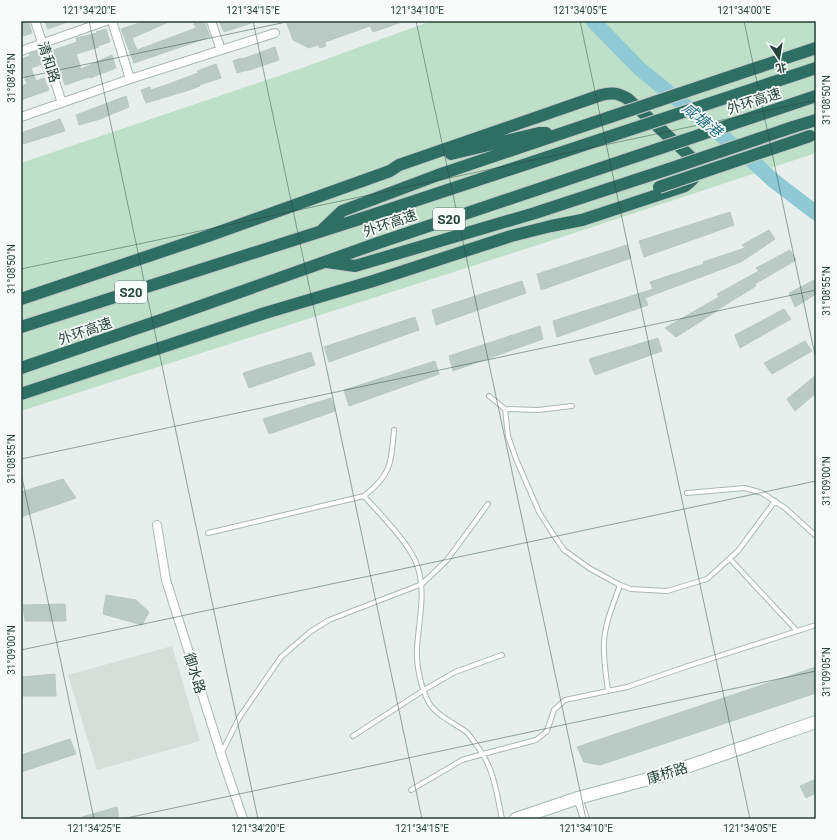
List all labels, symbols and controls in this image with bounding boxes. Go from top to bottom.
text: 121°34'20"E [62,5,116,16]
text: 121°34'15"E [226,5,280,16]
text: 121°34'10"E [390,5,444,16]
text: 121°34'05"E [553,5,607,16]
text: 121°34'00"E [717,5,771,16]
north arrow [759,38,799,78]
street label: 清和路 [35,40,63,84]
text: 31°08'45"N [6,53,17,103]
text: 北 [774,60,788,75]
text: 31°08'50"N [821,75,832,125]
street label: 外环高速 [725,85,783,117]
water label: 咸塘港 [679,99,727,142]
street label: 外环高速 [361,206,419,240]
road number: S20 [433,208,465,230]
text: 31°08'50"N [6,244,17,294]
text: 31°08'55"N [821,266,832,316]
road number: S20 [115,281,147,303]
street label: 外环高速 [56,314,114,348]
text: 31°08'55"N [6,434,17,484]
text: 31°09'00"N [821,456,832,506]
text: 31°09'00"N [6,625,17,675]
text: 31°09'05"N [821,647,832,697]
street label: 御水路 [181,651,209,695]
street label: 康桥路 [645,759,689,787]
text: 121°34'25"E [67,823,121,834]
text: 121°34'20"E [231,823,285,834]
text: 121°34'15"E [395,823,449,834]
text: 121°34'10"E [559,823,613,834]
text: 121°34'05"E [723,823,777,834]

